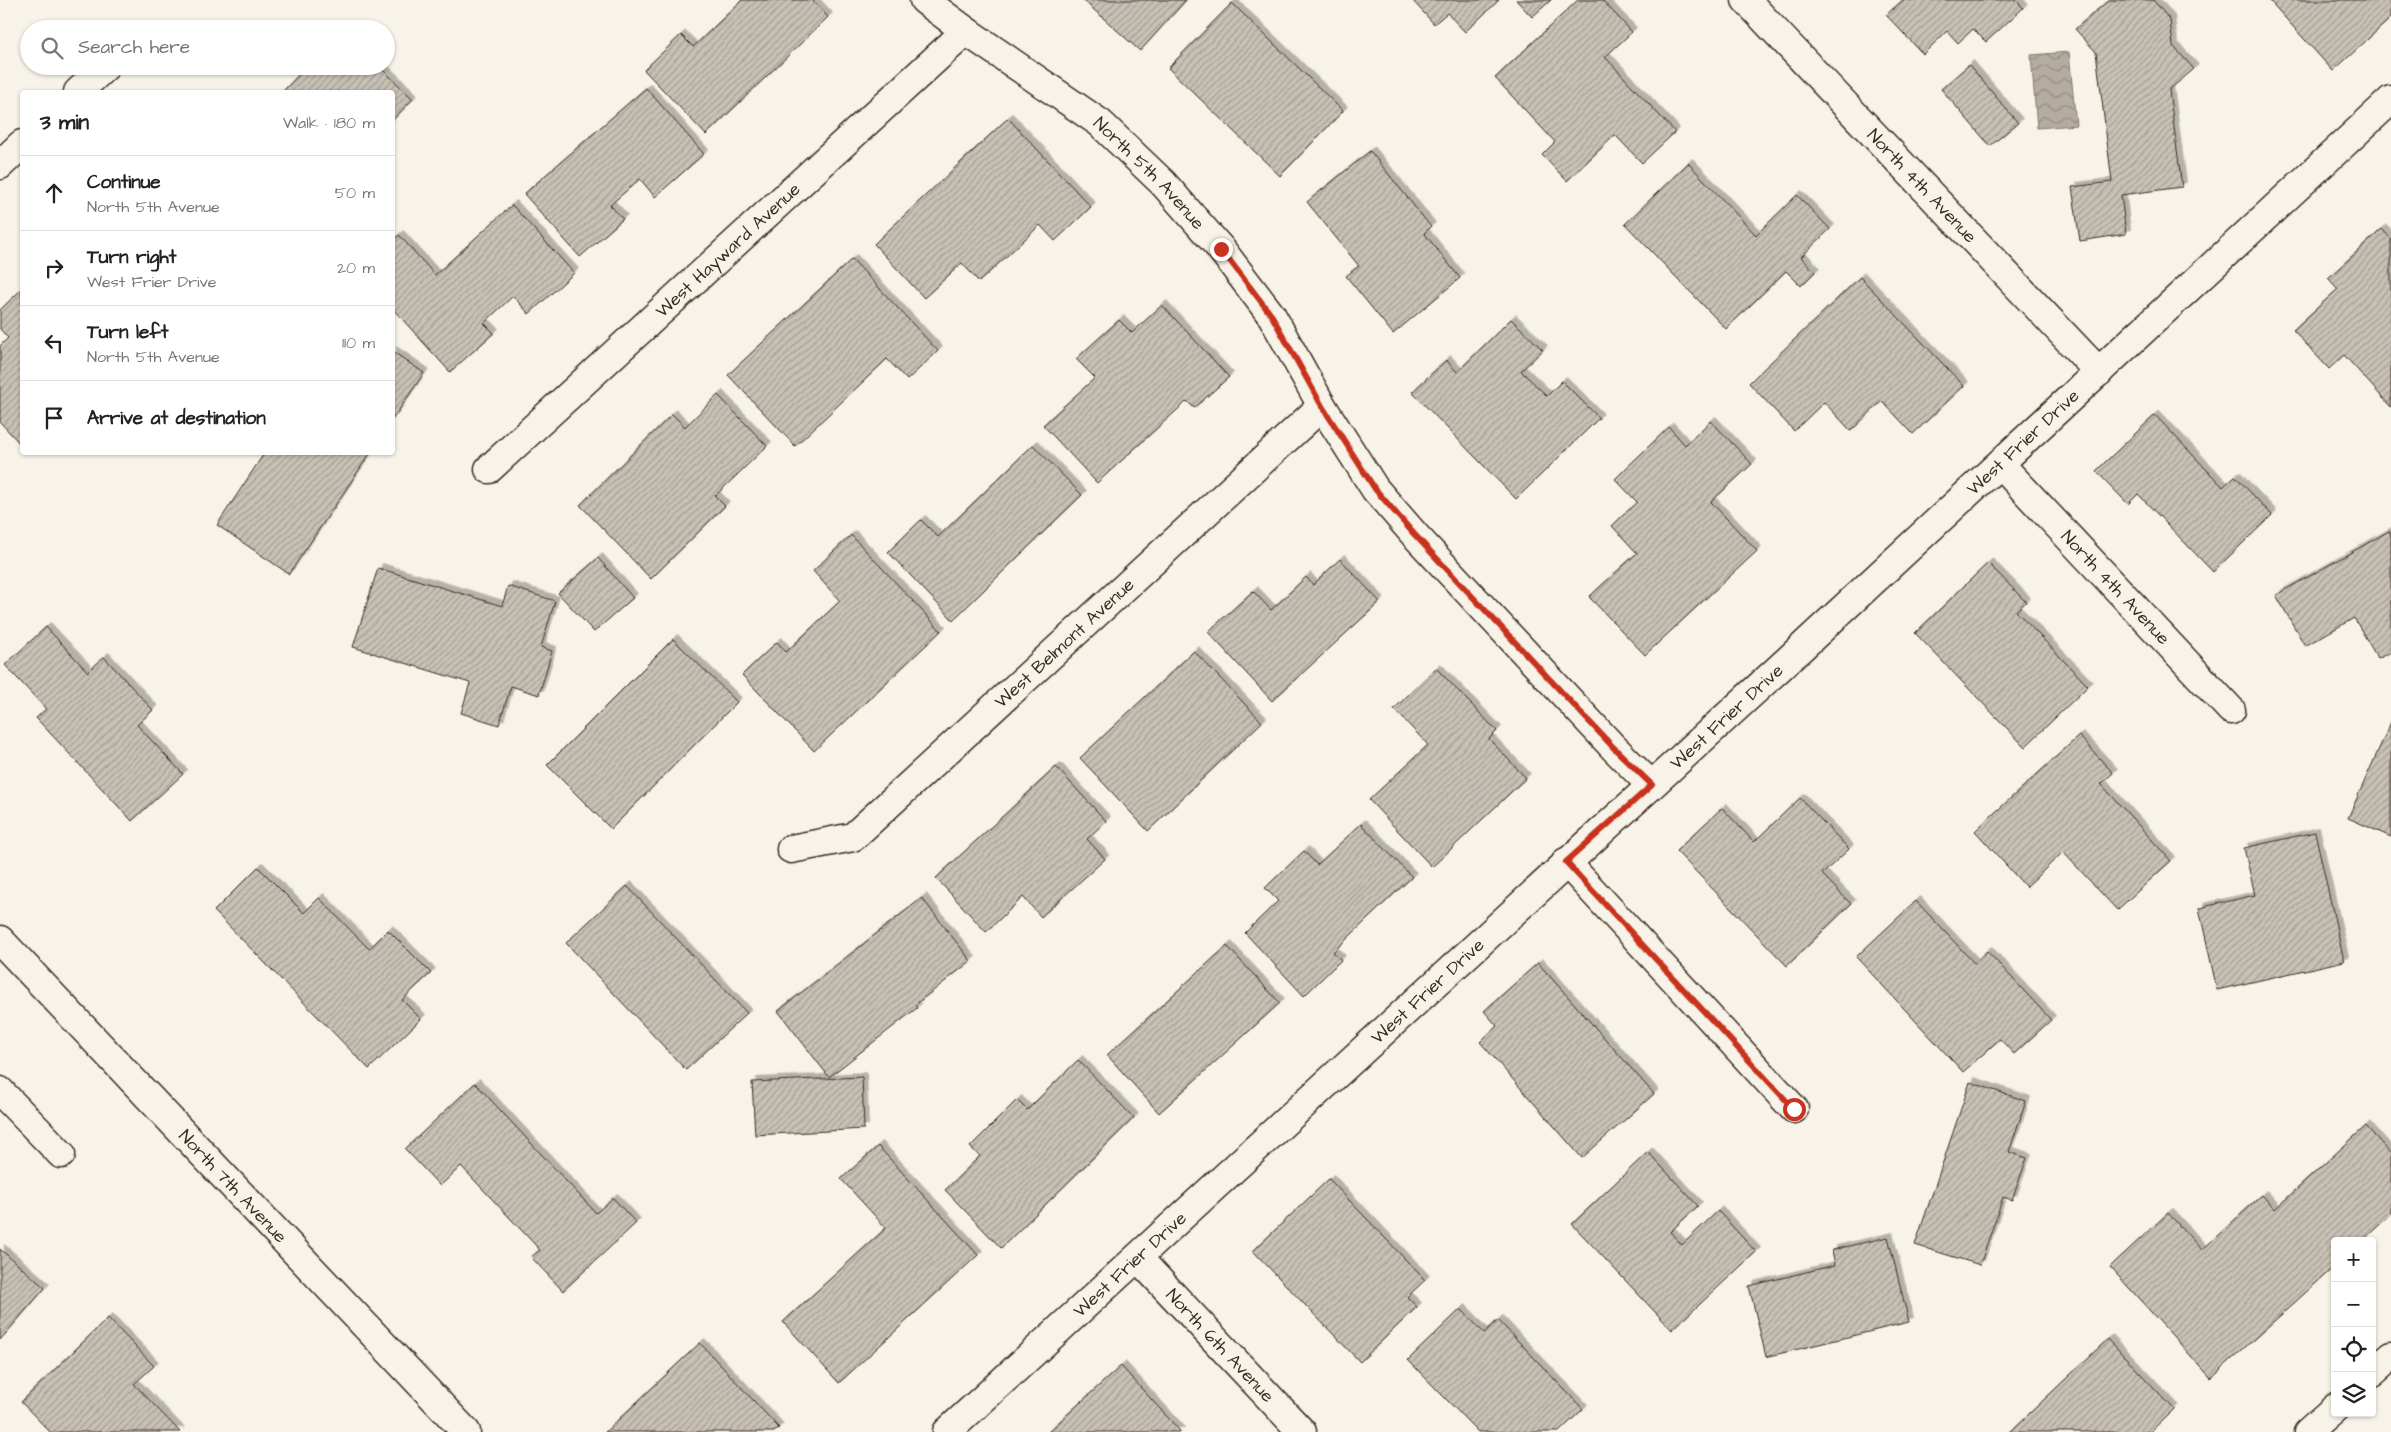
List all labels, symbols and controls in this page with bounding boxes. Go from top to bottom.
search box [20,20,395,75]
icon: search [38,34,66,62]
text: Search here [78,34,190,61]
text: 3 min [40,108,89,137]
street label: North 5th Avenue [1088,111,1210,235]
text: Walk · 180 m [283,112,375,134]
street label: North 4th Avenue [1862,123,1982,249]
text: Continue [87,169,161,196]
street label: West Hayward Avenue [650,177,806,323]
icon: ahead [40,179,68,207]
text: 50 m [335,182,375,204]
text: North 5th Avenue [87,196,220,218]
route end [1210,238,1233,261]
text: Turn right [87,244,176,271]
icon: right [40,254,68,282]
text: 20 m [337,257,375,279]
text: West Frier Drive [87,271,216,293]
text: Turn left [87,319,168,346]
icon: left [40,329,68,357]
text: 110 m [342,332,375,354]
text: North 5th Avenue [87,346,220,368]
street label: West Frier Drive [1961,383,2085,501]
icon: arrive [40,404,68,432]
text: Arrive at destination [87,405,266,432]
street label: North 4th Avenue [2055,525,2176,651]
street label: West Belmont Avenue [989,572,1140,714]
street label: West Frier Drive [1665,658,1789,775]
street label: West Frier Drive [1366,933,1490,1050]
route start [1783,1098,1806,1121]
street label: North 7th Avenue [173,1124,293,1249]
street label: West Frier Drive [1068,1206,1192,1323]
map controls [2331,1237,2376,1417]
button: + [2331,1237,2376,1282]
button: − [2331,1282,2376,1327]
street label: North 6th Avenue [1160,1283,1280,1408]
button: locate [2331,1327,2376,1372]
button: layers [2331,1372,2376,1417]

